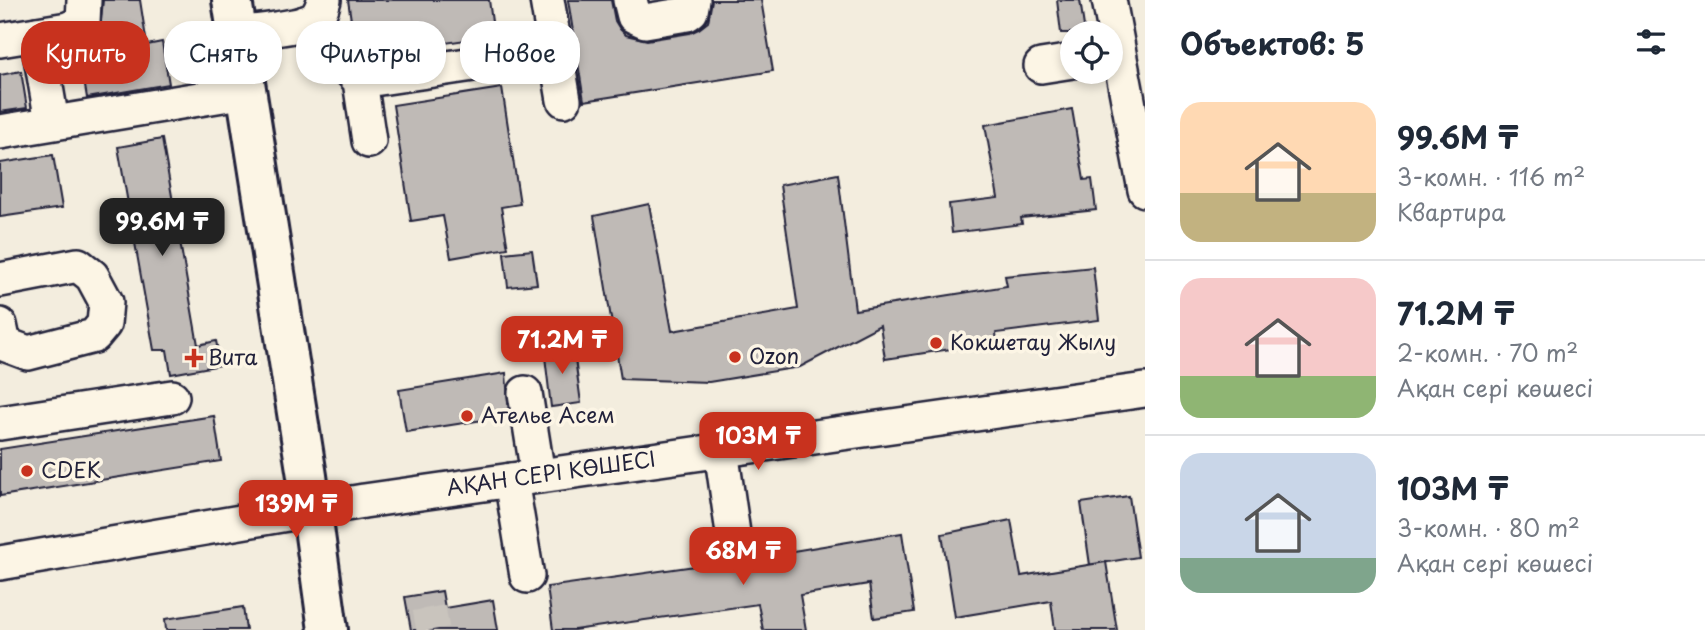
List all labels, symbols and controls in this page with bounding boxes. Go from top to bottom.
text: Объектов: 5 [1180,20,1365,65]
chip: Купить [21,21,150,84]
chip: Снять [164,21,282,84]
chip: Фильтры [296,21,446,84]
chip: Новое [460,21,580,84]
map controls [1060,21,1123,84]
button: locate [1060,21,1123,84]
icon: filters [1632,23,1670,61]
text: 99.6M ₸ [1397,114,1518,159]
icon: home [1236,130,1320,214]
text: 3-комн. · 116 m² [1397,159,1585,194]
text: Квартира [1397,194,1505,229]
pin: 99.6M ₸ [97,198,227,258]
text: 99.6M ₸ [116,203,208,238]
text: 71.2M ₸ [1397,290,1514,335]
icon: home [1236,306,1320,390]
pin: 71.2M ₸ [497,316,627,376]
text: 71.2M ₸ [517,321,607,356]
place label: Кокшетау Жылу [950,325,1116,357]
marker: Кокшетау Жылу [928,335,944,351]
text: 2-комн. · 70 m² [1397,335,1578,370]
place label: Ozon [749,339,799,371]
place label: Вита [208,340,258,372]
marker: Ozon [727,349,743,365]
marker: Вита [186,350,202,366]
text: Ақан сері көшесі [1397,370,1593,405]
place label: Ателье Асем [481,398,615,430]
marker: Ателье Асем [459,408,475,424]
pin: 103M ₸ [701,412,815,472]
text: 103M ₸ [715,417,801,452]
street label: АҚАН СЕРІ КӨШЕСІ [444,442,657,503]
place label: CDEK [41,453,101,485]
marker: CDEK [19,463,35,479]
text: 103M ₸ [1397,465,1508,510]
pin: 139M ₸ [239,480,353,540]
icon: home [1236,481,1320,565]
text: 139M ₸ [255,485,337,520]
text: 3-комн. · 80 m² [1397,510,1580,545]
pin: 68M ₸ [694,528,792,587]
text: 68M ₸ [705,532,781,567]
text: Ақан сері көшесі [1397,545,1593,580]

